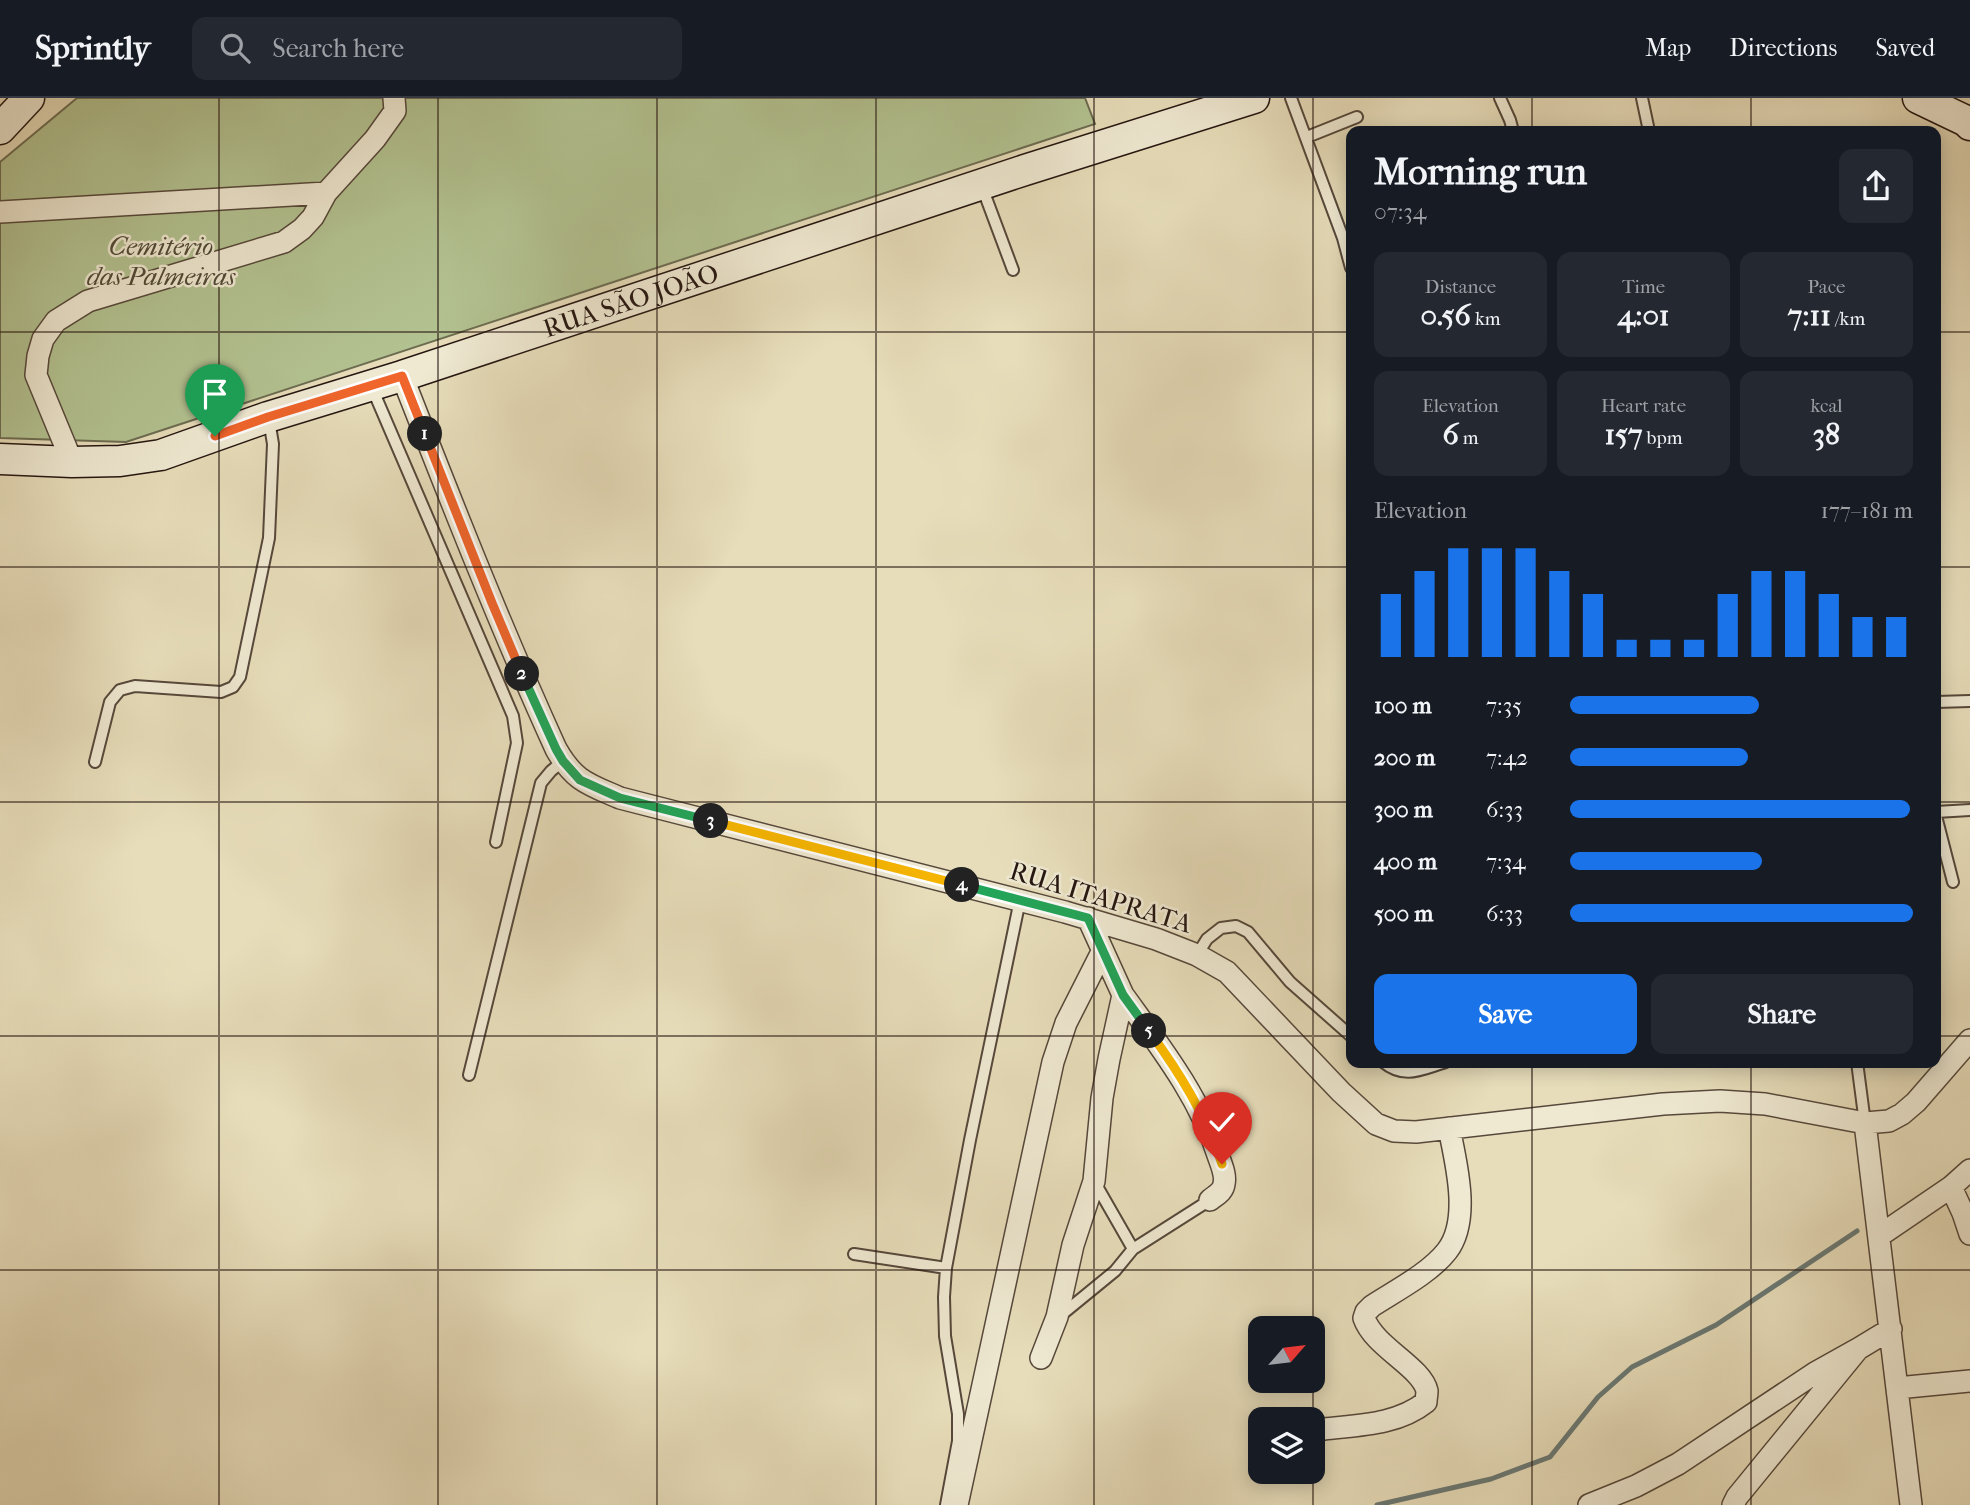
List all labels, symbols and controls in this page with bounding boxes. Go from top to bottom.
search box [192,17,682,80]
text: Sprintly [35,29,150,68]
icon: search [216,29,254,67]
text: Search here [272,33,404,64]
text: Map [1645,34,1691,62]
text: Directions [1729,34,1837,62]
text: Saved [1875,34,1935,62]
text: Morning run [1374,149,1587,194]
button: share [1839,149,1913,223]
text: 07:34 [1374,198,1426,225]
park label: Cemitério das Palmeiras [87,231,236,292]
street label: RUA SÃO JOÃO [539,257,722,344]
text: Distance [1425,276,1496,298]
text: Time [1622,276,1665,298]
text: Pace [1808,276,1845,298]
text: 0.56 [1420,298,1471,333]
text: 4:01 [1617,298,1670,333]
text: 7:11 [1788,298,1831,333]
text: km [1471,308,1501,330]
text: /km [1831,308,1865,330]
pin [185,364,245,436]
icon: arrive [196,375,234,413]
text: Elevation [1422,395,1499,417]
text: Heart rate [1601,395,1686,417]
text: kcal [1811,395,1842,417]
pin: 1 [408,416,442,452]
text: 6 [1442,417,1459,452]
text: 157 [1604,417,1642,452]
text: 38 [1813,417,1840,452]
text: 1 [421,422,428,444]
text: m [1459,427,1479,449]
text: bpm [1642,427,1683,449]
text: Elevation [1374,497,1467,524]
text: 177–181 m [1821,497,1913,524]
pin: 2 [504,656,540,692]
text: 2 [517,662,526,684]
text: 100 m [1374,692,1432,719]
text: 7:35 [1486,692,1522,719]
text: 200 m [1374,744,1435,771]
text: 7:42 [1486,744,1528,771]
text: 300 m [1374,796,1433,823]
text: 6:33 [1486,796,1523,823]
pin: 3 [694,804,728,838]
text: 3 [707,809,714,831]
text: 400 m [1374,848,1437,875]
text: 7:34 [1486,848,1526,875]
street label: RUA ITAPRATA [1006,855,1197,940]
pin: 4 [944,868,979,902]
text: 4 [956,873,967,895]
text: 500 m [1374,900,1433,927]
text: 6:33 [1486,900,1523,927]
button: Save [1374,974,1637,1054]
button: Share [1651,974,1913,1054]
pin: 5 [1132,1014,1166,1048]
text: 5 [1144,1019,1153,1041]
pin [1192,1092,1252,1164]
icon: check [1203,1103,1241,1141]
north arrow [1248,1316,1325,1393]
map controls [1248,1316,1325,1484]
button: layers [1248,1407,1325,1484]

